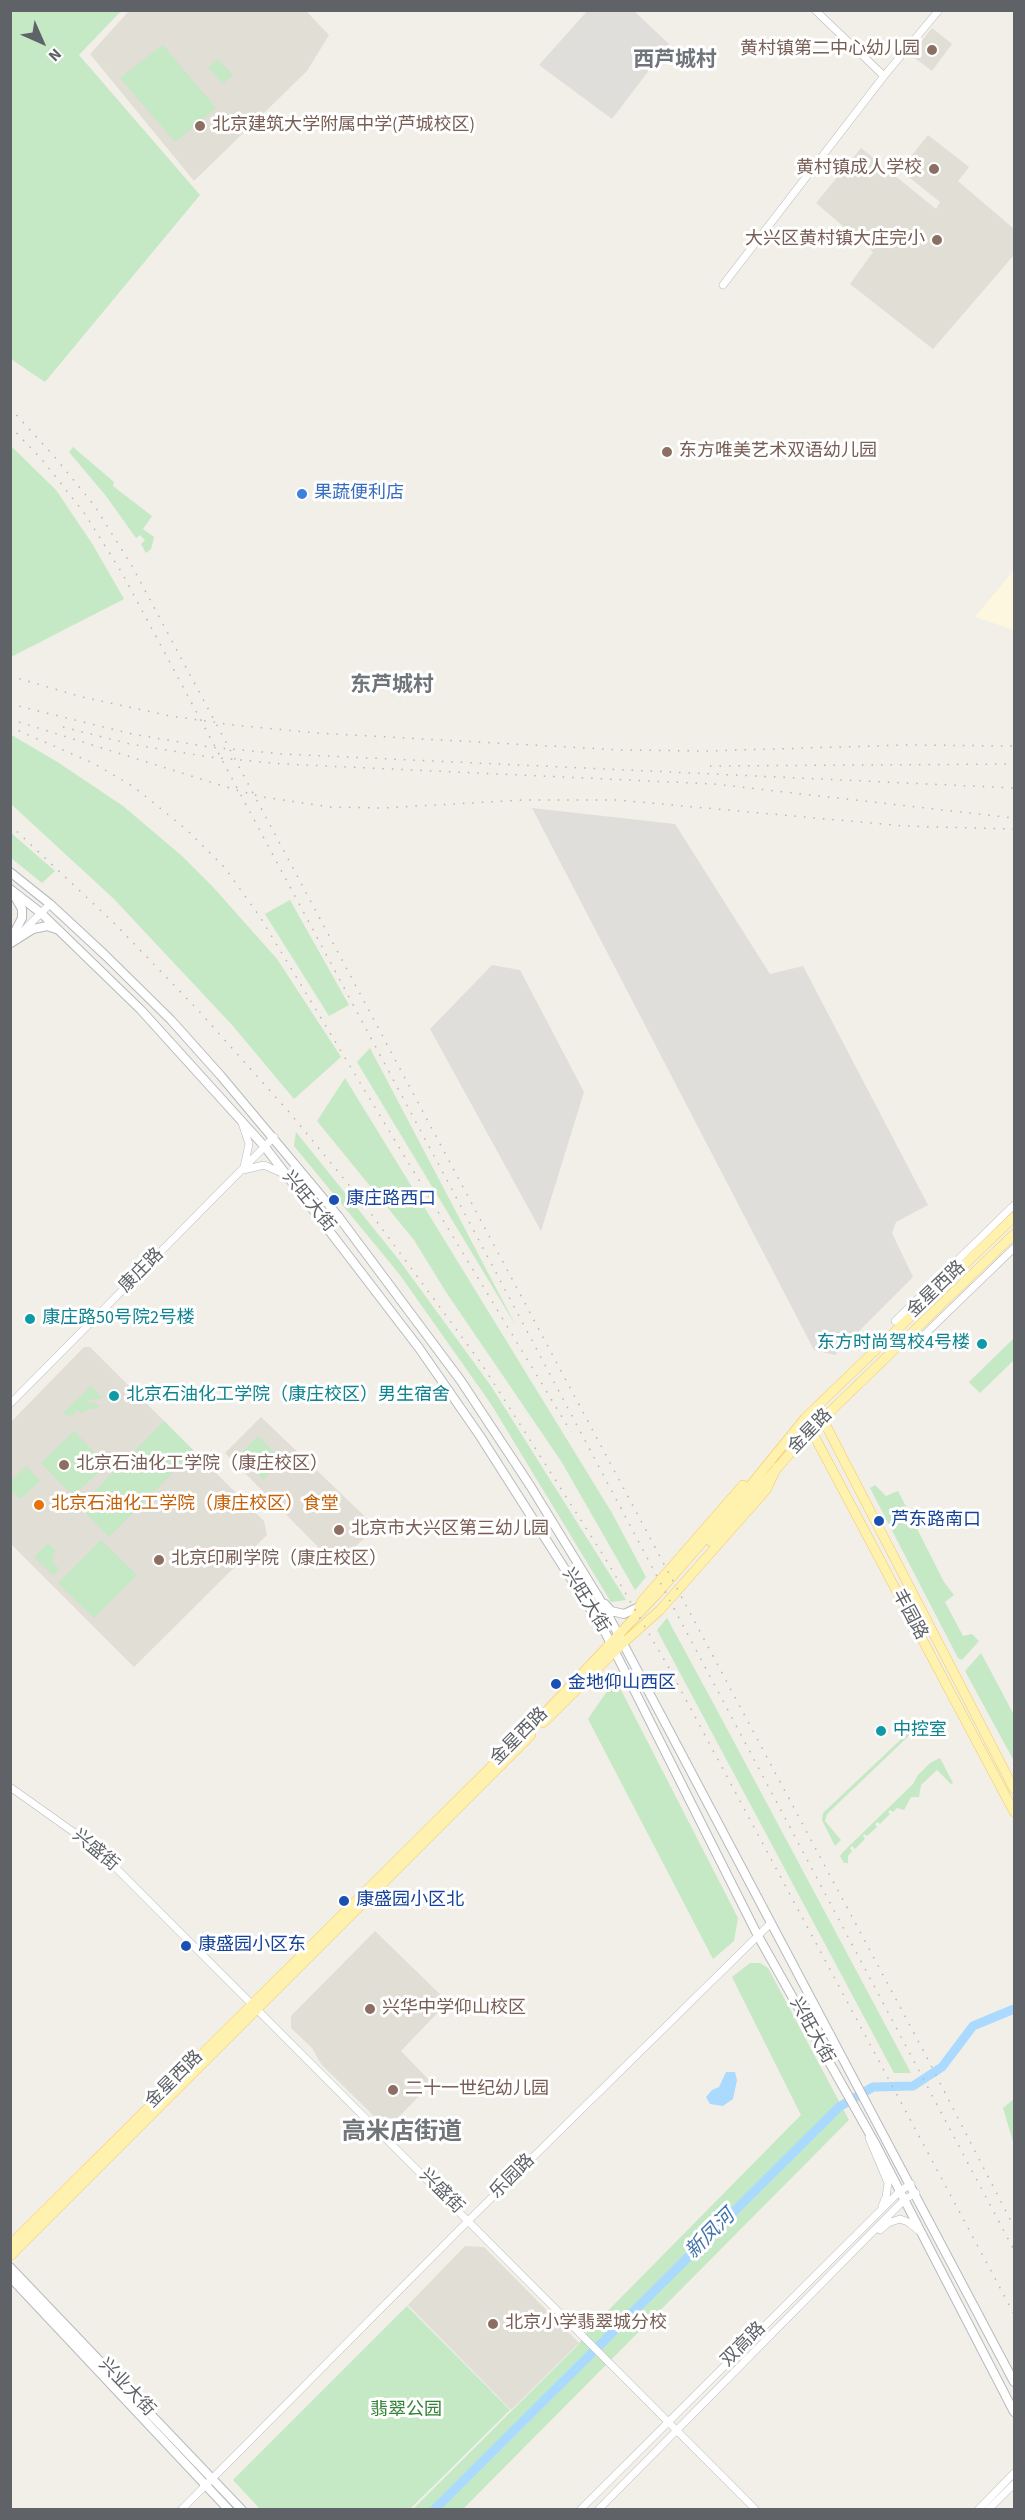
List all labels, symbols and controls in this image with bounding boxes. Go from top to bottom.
north arrow [12,12,72,72]
place label: 黄村镇第二中心幼儿园 [740,39,920,61]
text: N [43,43,66,66]
marker: 黄村镇第二中心幼儿园 [925,43,939,57]
district label: 西芦城村 [633,48,717,74]
place label: 北京建筑大学附属中学(芦城校区) [212,115,475,137]
marker: 北京建筑大学附属中学(芦城校区) [193,119,207,133]
place label: 黄村镇成人学校 [796,158,922,180]
marker: 黄村镇成人学校 [927,162,941,176]
place label: 大兴区黄村镇大庄完小 [745,229,925,251]
marker: 大兴区黄村镇大庄完小 [930,233,944,247]
place label: 东方唯美艺术双语幼儿园 [679,441,877,463]
marker: 东方唯美艺术双语幼儿园 [660,445,674,459]
place label: 果蔬便利店 [314,483,404,505]
marker: 果蔬便利店 [295,487,309,501]
district label: 东芦城村 [350,673,434,699]
street label: 兴旺大街 [277,1167,339,1237]
place label: 康庄路西口 [346,1189,436,1211]
marker: 康庄路西口 [327,1193,341,1207]
street label: 康庄路 [115,1244,169,1298]
street label: 金星西路 [904,1257,970,1323]
place label: 康庄路50号院2号楼 [42,1308,195,1330]
marker: 康庄路50号院2号楼 [23,1312,37,1326]
place label: 东方时尚驾校4号楼 [817,1333,970,1355]
marker: 东方时尚驾校4号楼 [975,1337,989,1351]
place label: 北京石油化工学院（康庄校区）男生宿舍 [126,1385,450,1407]
marker: 北京石油化工学院（康庄校区）男生宿舍 [107,1389,121,1403]
street label: 金星路 [784,1405,838,1459]
place label: 北京石油化工学院（康庄校区） [76,1454,328,1476]
marker: 北京石油化工学院（康庄校区） [57,1458,71,1472]
place label: 北京石油化工学院（康庄校区）食堂 [51,1494,339,1516]
marker: 北京石油化工学院（康庄校区）食堂 [32,1498,46,1512]
place label: 芦东路南口 [891,1510,981,1532]
marker: 芦东路南口 [872,1514,886,1528]
place label: 北京市大兴区第三幼儿园 [351,1519,549,1541]
marker: 北京市大兴区第三幼儿园 [332,1523,346,1537]
place label: 北京印刷学院（康庄校区） [171,1549,387,1571]
marker: 北京印刷学院（康庄校区） [152,1553,166,1567]
street label: 兴旺大街 [557,1565,613,1637]
street label: 丰园路 [887,1586,931,1644]
place label: 金地仰山西区 [568,1673,676,1695]
marker: 金地仰山西区 [549,1677,563,1691]
street label: 金星西路 [487,1704,553,1770]
place label: 中控室 [893,1720,947,1742]
marker: 中控室 [874,1724,888,1738]
street label: 兴盛街 [67,1825,123,1877]
place label: 康盛园小区北 [356,1890,464,1912]
marker: 康盛园小区北 [337,1894,351,1908]
place label: 康盛园小区东 [198,1935,306,1957]
marker: 康盛园小区东 [179,1939,193,1953]
street label: 兴旺大街 [784,1994,838,2068]
place label: 兴华中学仰山校区 [382,1998,526,2020]
marker: 兴华中学仰山校区 [363,2002,377,2016]
street label: 金星西路 [142,2047,208,2113]
place label: 二十一世纪幼儿园 [405,2079,549,2101]
marker: 二十一世纪幼儿园 [386,2083,400,2097]
district label: 高米店街道 [342,2120,462,2148]
street label: 乐园路 [486,2150,540,2204]
street label: 兴盛街 [414,2165,468,2219]
water label: 新凤河 [681,2205,741,2265]
place label: 北京小学翡翠城分校 [505,2313,667,2335]
marker: 北京小学翡翠城分校 [486,2317,500,2331]
street label: 双高路 [717,2318,771,2372]
street label: 兴业大街 [93,2355,159,2421]
park label: 翡翠公园 [370,2400,442,2422]

